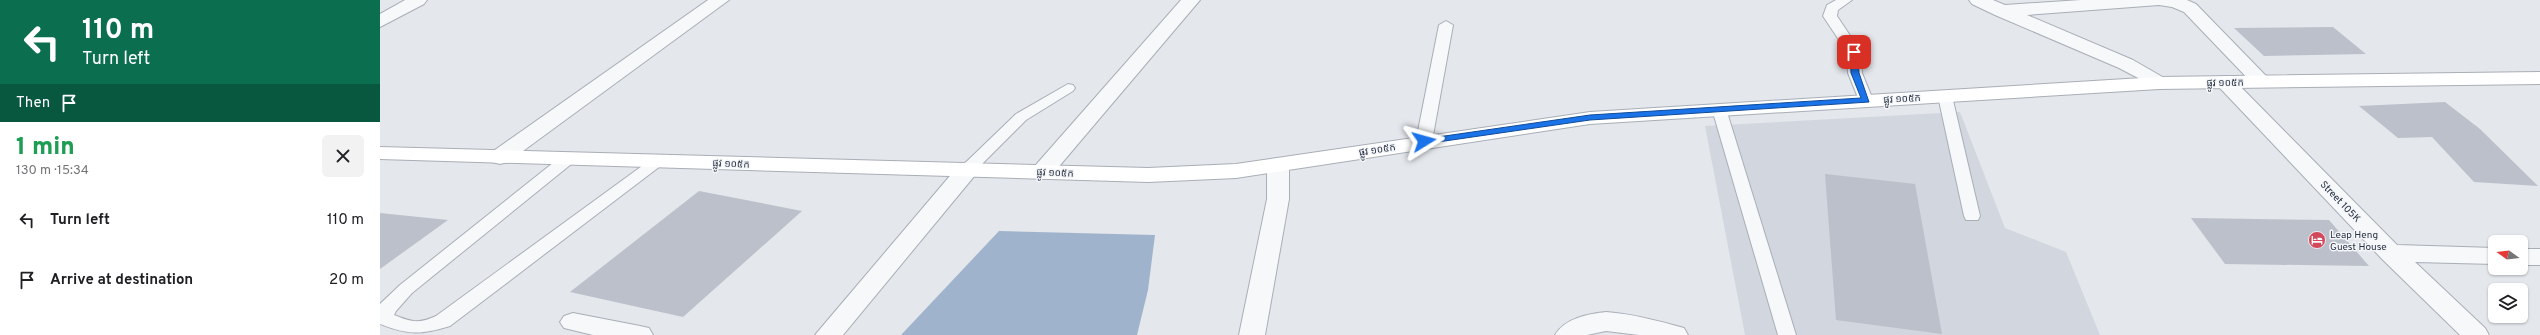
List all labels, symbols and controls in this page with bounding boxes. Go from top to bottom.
text: 110 m [82,13,154,49]
icon: left [16,16,68,68]
pin [1837,35,1871,69]
icon: arrive [1843,41,1865,63]
text: Turn left [82,48,150,71]
street label: ផ្លូវ ១០៥ក [2206,77,2244,92]
icon: arrive [58,92,80,114]
street label: ផ្លូវ ១០៥ក [1883,92,1921,109]
text: Then [16,94,50,113]
position arrow [1403,120,1445,162]
text: 1 min [16,133,75,163]
button: close [322,135,364,177]
street label: ផ្លូវ ១០៥ក [1358,141,1397,162]
street label: ផ្លូវ ១០៥ក [712,157,750,174]
text: 130 m · 15:34 [16,163,89,179]
street label: ផ្លូវ ១០៥ក [1036,166,1074,183]
street label: Street 105K [2317,179,2363,226]
icon: left [16,209,38,231]
text: Turn left [50,211,110,230]
text: 110 m [327,211,364,230]
place label: Leap Heng Guest House [2330,229,2387,254]
hotel icon: Leap Heng Guest House [2307,230,2327,250]
north arrow [2488,235,2528,275]
map controls [2488,235,2528,323]
icon: arrive [16,269,38,291]
text: Arrive at destination [50,271,193,290]
text: 20 m [329,271,364,290]
button: layers [2488,283,2528,323]

